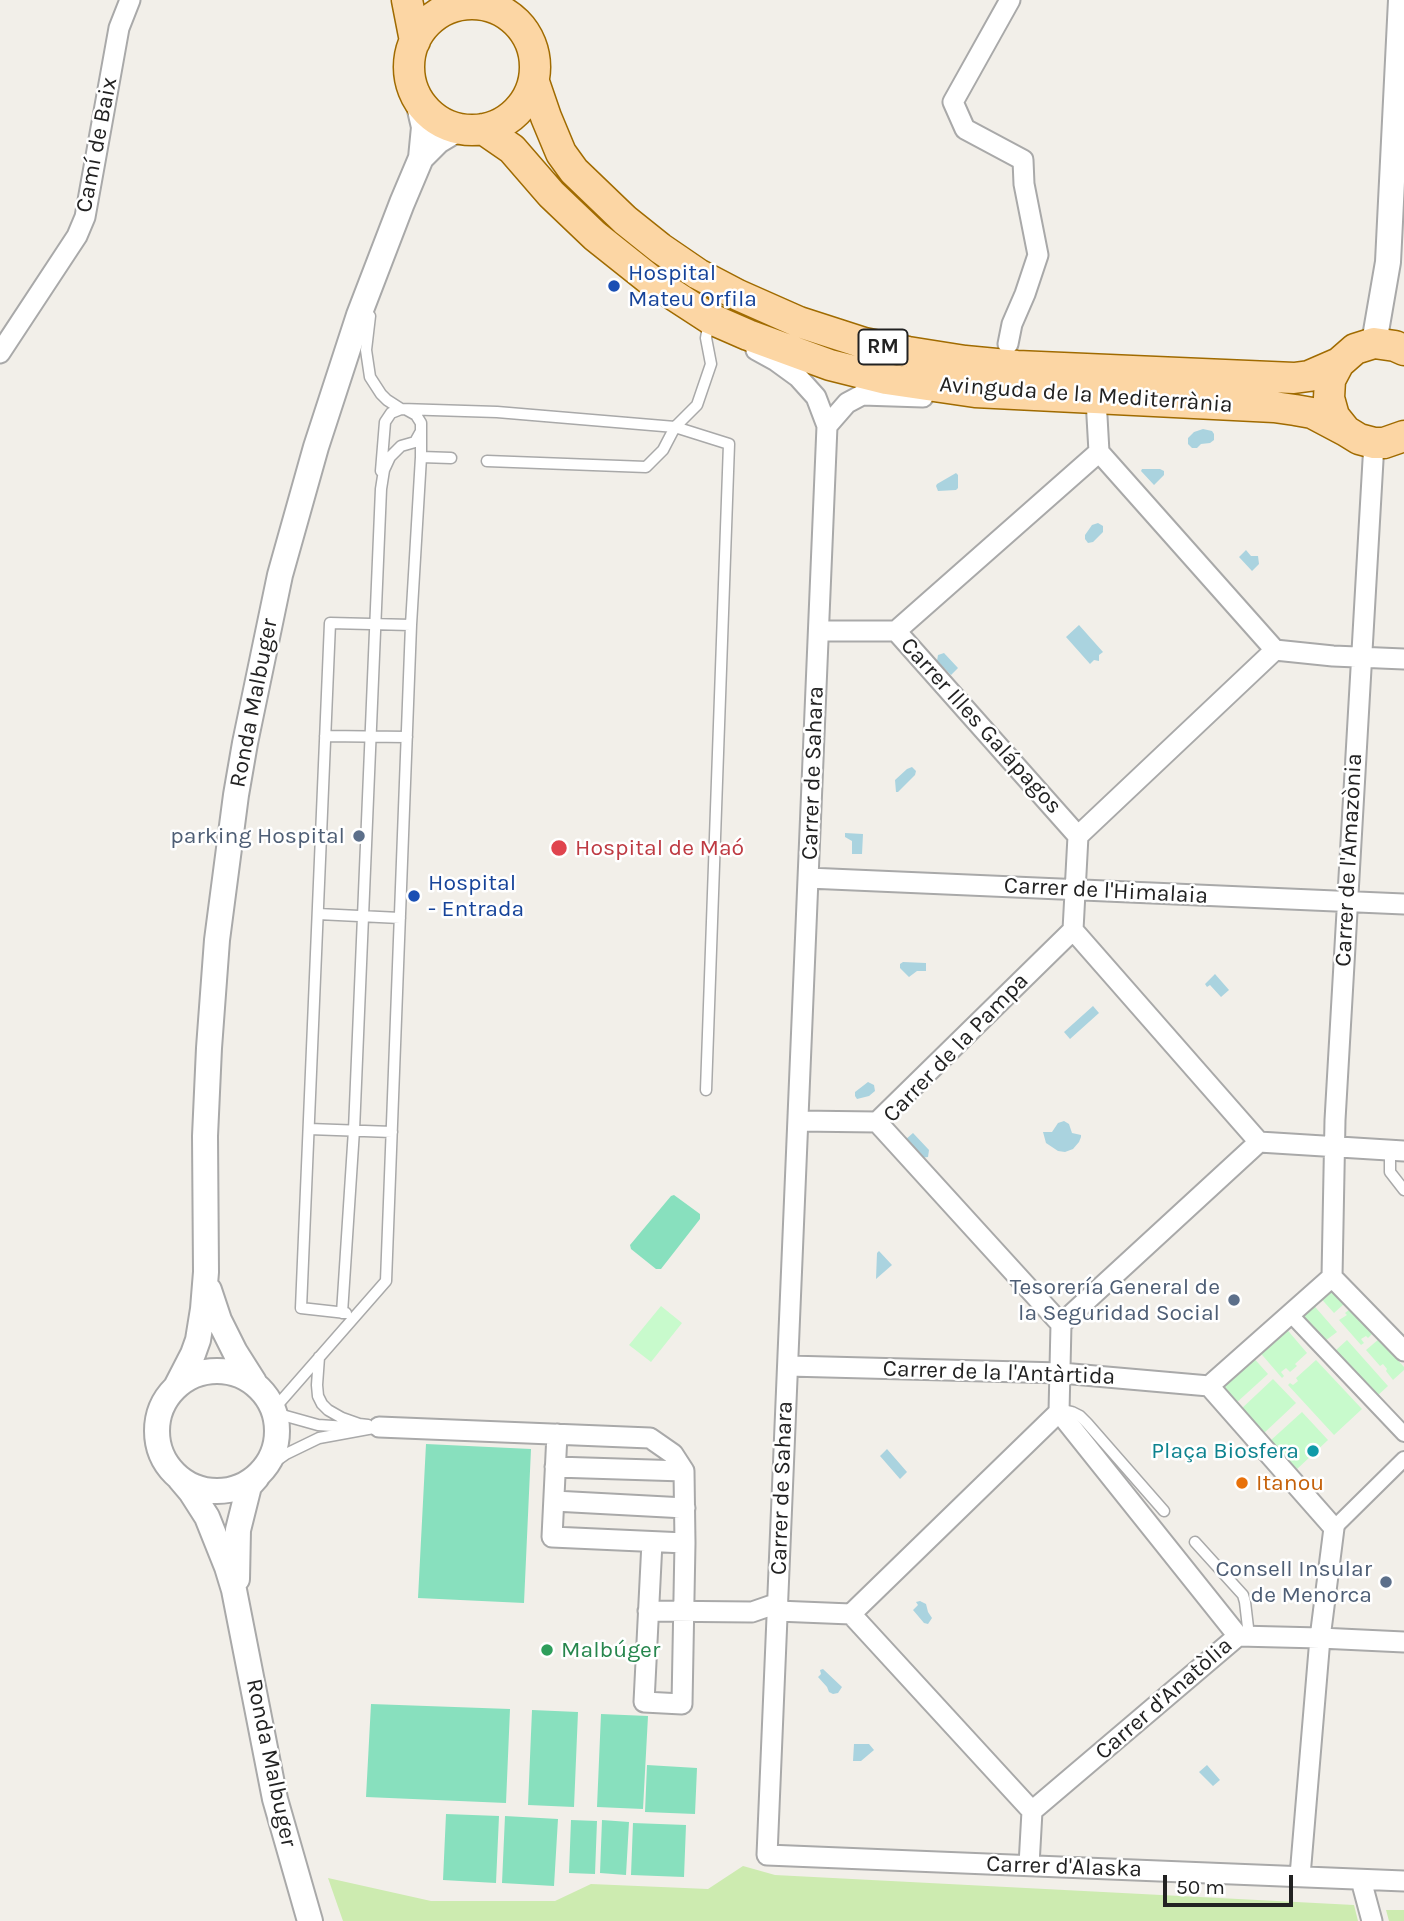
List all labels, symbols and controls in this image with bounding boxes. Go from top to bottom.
street label: Camí de Baix [70,75,124,215]
place label: Hospital Mateu Orfila [628,259,757,313]
marker: Hospital Mateu Orfila [606,278,622,294]
road number: RM [858,330,908,364]
street label: Avinguda de la Mediterrània [938,371,1234,419]
street label: Ronda Malbuger [224,616,284,790]
street label: Carrer Illes Galápagos [894,632,1068,820]
street label: Carrer de Sahara [796,686,830,860]
street label: Carrer de l'Amazònia [1330,753,1368,967]
place label: parking Hospital [170,822,345,850]
marker: parking Hospital [351,828,367,844]
place label: Hospital de Maó [575,834,744,862]
marker: Hospital de Maó [549,838,569,858]
place label: Hospital - Entrada [428,869,524,923]
street label: Carrer de l'Himalaia [1003,872,1209,910]
marker: Hospital - Entrada [406,888,422,904]
street label: Carrer de la Pampa [877,967,1035,1129]
place label: Tesorería General de la Seguridad Social [1010,1273,1220,1327]
marker: Tesorería General de la Seguridad Social [1226,1292,1242,1308]
street label: Carrer de la l'Antàrtida [882,1355,1116,1391]
street label: Carrer de Sahara [765,1401,799,1575]
place label: Plaça Biosfera [1151,1437,1299,1465]
marker: Plaça Biosfera [1305,1443,1321,1459]
place label: Itanou [1256,1469,1324,1497]
marker: Itanou [1234,1475,1250,1491]
place label: Consell Insular de Menorca [1215,1555,1372,1609]
marker: Consell Insular de Menorca [1378,1574,1394,1590]
street label: Carrer d'Anatòlia [1090,1632,1238,1766]
place label: Malbúger [561,1636,660,1664]
marker: Malbúger [539,1642,555,1658]
street label: Ronda Malbuger [240,1676,302,1850]
street label: Carrer d'Alaska [986,1850,1142,1884]
scale bar [1166,1862,1296,1906]
text: 50 m [1176,1875,1225,1899]

